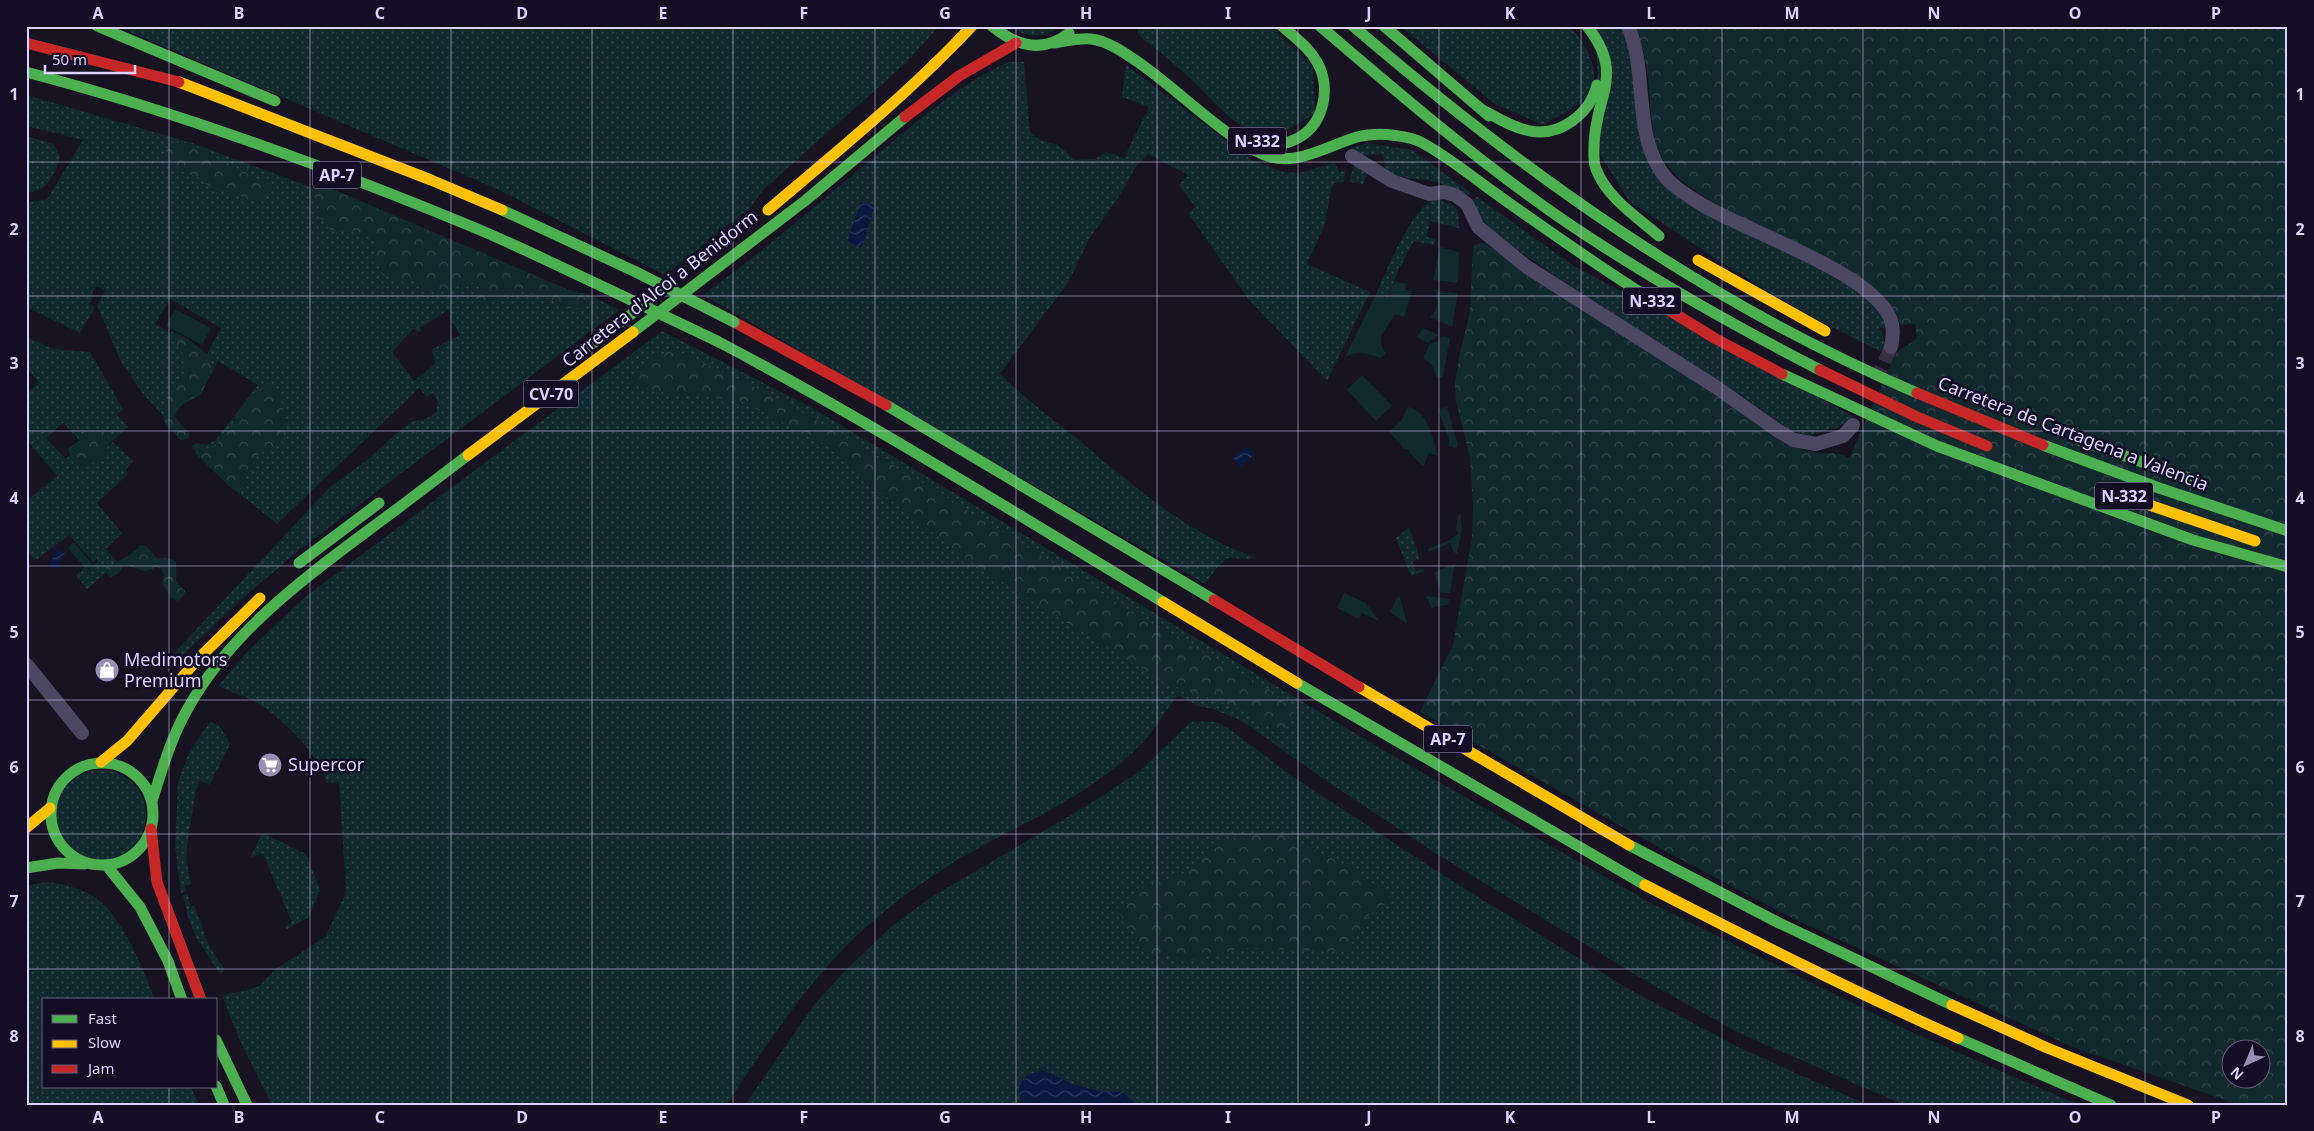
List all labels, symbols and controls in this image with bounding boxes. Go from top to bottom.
text: A [92,2,104,24]
text: B [234,2,244,24]
text: C [375,2,385,24]
text: D [516,2,528,24]
text: E [659,2,668,24]
text: F [800,2,808,24]
text: G [939,2,951,24]
text: H [1080,2,1092,24]
text: I [1225,2,1231,24]
text: J [1364,2,1372,24]
text: K [1505,2,1516,24]
text: L [1647,2,1656,24]
text: M [1784,2,1800,24]
text: N [1927,2,1941,24]
text: O [2069,2,2081,24]
text: P [2211,2,2221,24]
scale bar [45,42,135,74]
text: 50 m [52,49,87,69]
text: 1 [9,83,19,105]
text: 1 [2295,83,2305,105]
road number: N-332 [1228,128,1286,154]
road number: AP-7 [313,162,361,188]
street label: Carretera d'Alcoi a Benidorm [557,204,762,372]
text: 2 [9,218,19,240]
text: 2 [2295,218,2305,240]
road number: N-332 [1623,288,1681,314]
text: 3 [9,352,19,374]
text: 3 [2295,352,2305,374]
street label: Carretera de Cartagena a Valencia [1935,370,2212,496]
road number: CV-70 [524,380,578,408]
road number: N-332 [2095,482,2153,510]
text: 4 [9,487,19,509]
text: 4 [2295,487,2305,509]
text: 5 [9,621,19,643]
text: 5 [2295,621,2305,643]
place label: Medimotors Premium [124,647,227,692]
shop icon: Medimotors Premium [94,657,120,683]
road number: AP-7 [1424,726,1472,752]
supermarket icon: Supercor [257,752,283,778]
place label: Supercor [288,752,365,776]
text: 6 [9,756,19,778]
text: 6 [2295,756,2305,778]
text: 7 [9,890,19,912]
text: 7 [2295,890,2305,912]
legend [42,998,218,1088]
text: Fast [88,1008,117,1028]
text: 8 [9,1025,19,1047]
text: 8 [2295,1025,2305,1047]
text: Slow [88,1032,121,1052]
north arrow [2222,1038,2272,1088]
text: Jam [86,1058,115,1078]
text: N [2226,1063,2247,1085]
text: A [92,1106,104,1128]
text: B [234,1106,244,1128]
text: C [375,1106,385,1128]
text: D [516,1106,528,1128]
text: E [659,1106,668,1128]
text: F [800,1106,808,1128]
text: G [939,1106,951,1128]
text: H [1080,1106,1092,1128]
text: I [1225,1106,1231,1128]
text: J [1364,1106,1372,1128]
text: K [1505,1106,1516,1128]
text: L [1647,1106,1656,1128]
text: M [1784,1106,1800,1128]
text: N [1927,1106,1941,1128]
text: O [2069,1106,2081,1128]
text: P [2211,1106,2221,1128]

